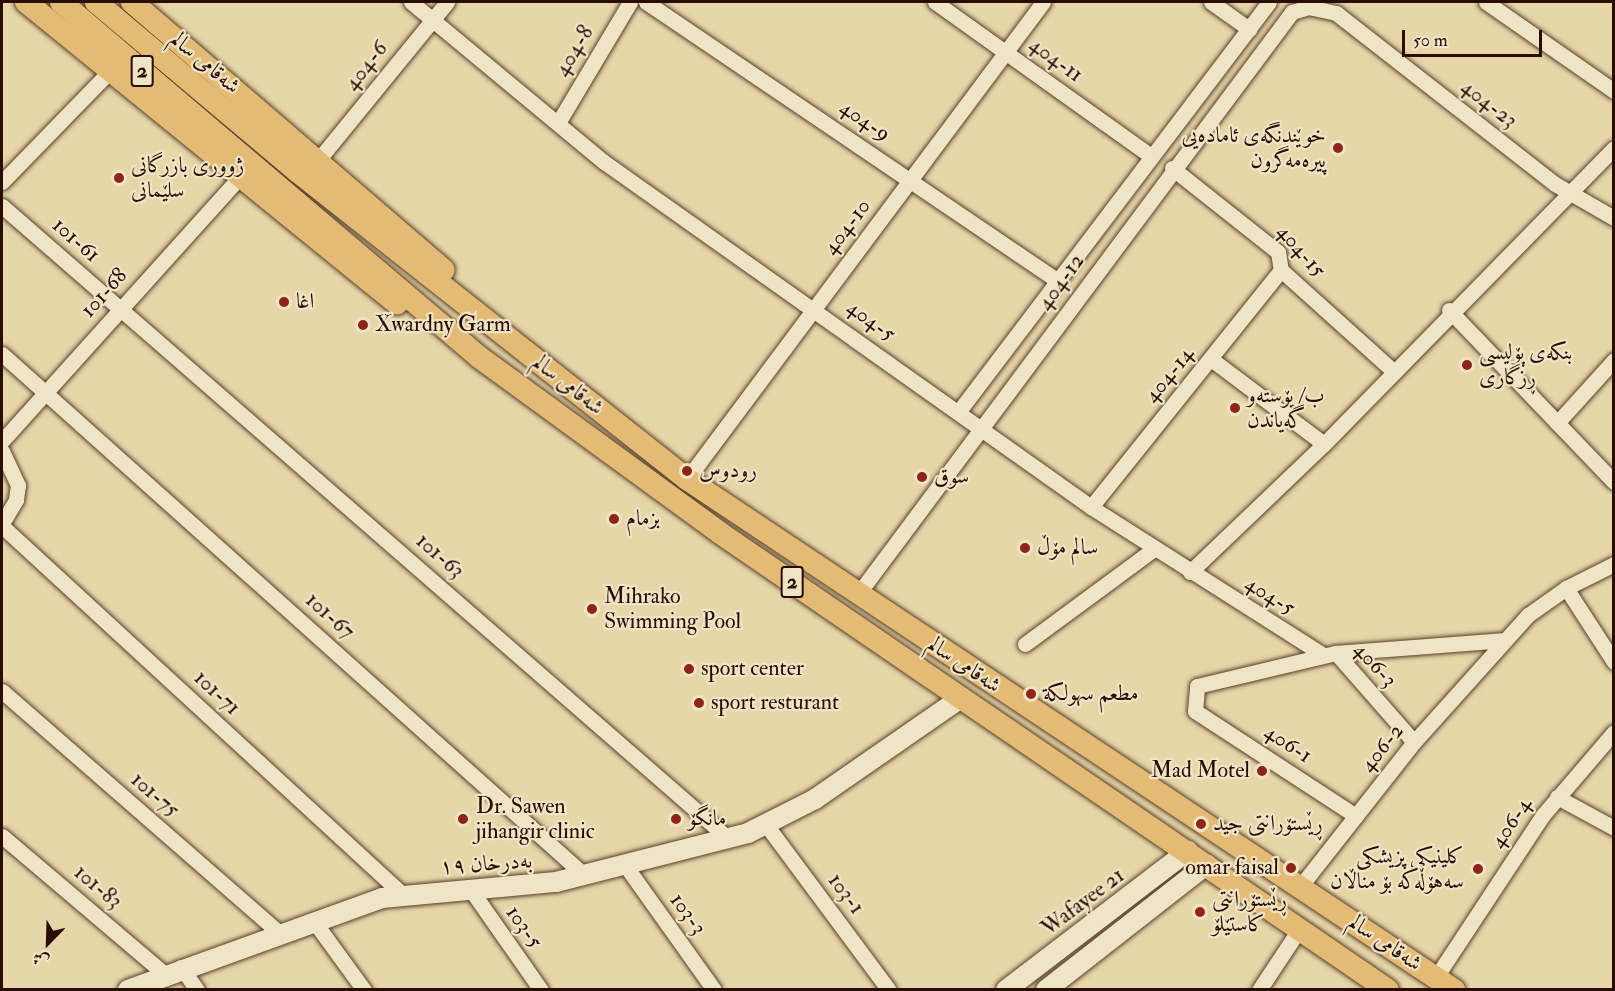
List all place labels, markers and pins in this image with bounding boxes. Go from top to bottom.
place label: خوێندنگەی ئامادەیی پیرەمەگرون [1181,122,1326,174]
marker: خوێندنگەی ئامادەیی پیرەمەگرون [1331,141,1345,155]
place label: ژووری بازرگانی سلێمانی [131,152,244,204]
marker: ژووری بازرگانی سلێمانی [112,171,126,185]
place label: اغا [296,289,314,315]
marker: اغا [277,295,291,309]
place label: Xwardny Garm [375,312,511,338]
marker: Xwardny Garm [356,318,370,332]
place label: بنکەی پۆلیسی ڕزگاری [1479,339,1573,390]
marker: بنکەی پۆلیسی ڕزگاری [1460,358,1474,372]
place label: ب/ پۆستەو گەیاندن [1247,382,1324,434]
marker: ب/ پۆستەو گەیاندن [1228,401,1242,415]
place label: رودوس [699,458,757,484]
marker: رودوس [680,464,694,478]
place label: سوق [934,464,969,490]
marker: سوق [915,470,929,484]
place label: بزمام [626,506,660,532]
marker: بزمام [607,512,621,526]
place label: سالم مۆڵ [1037,535,1098,561]
marker: سالم مۆڵ [1018,541,1032,555]
place label: Mihrako Swimming Pool [604,583,741,634]
marker: Mihrako Swimming Pool [585,602,599,616]
place label: sport center [701,656,804,682]
marker: sport center [682,662,696,676]
place label: مطعم سهولكة [1043,681,1139,707]
marker: مطعم سهولكة [1024,687,1038,701]
place label: sport resturant [711,690,839,716]
marker: sport resturant [692,696,706,710]
place label: Mad Motel [1151,758,1250,784]
marker: Mad Motel [1255,764,1269,778]
place label: Dr. Sawen jihangir clinic [476,793,595,844]
place label: مانگۆ [688,806,726,832]
marker: Dr. Sawen jihangir clinic [454,810,472,828]
place label: ڕێستۆرانتی جید [1213,811,1323,837]
marker: مانگۆ [669,812,683,826]
marker: ڕێستۆرانتی جید [1194,817,1208,831]
place label: کلینیکی پزیشکی سەهۆڵەکە بۆ مناڵان [1330,843,1464,894]
place label: omar faisal [1185,855,1279,881]
marker: کلینیکی پزیشکی سەهۆڵەکە بۆ مناڵان [1469,860,1487,878]
marker: omar faisal [1284,861,1298,875]
place label: ڕێستۆرانتی کاستێلۆ [1212,886,1287,938]
marker: ڕێستۆرانتی کاستێلۆ [1193,905,1207,919]

